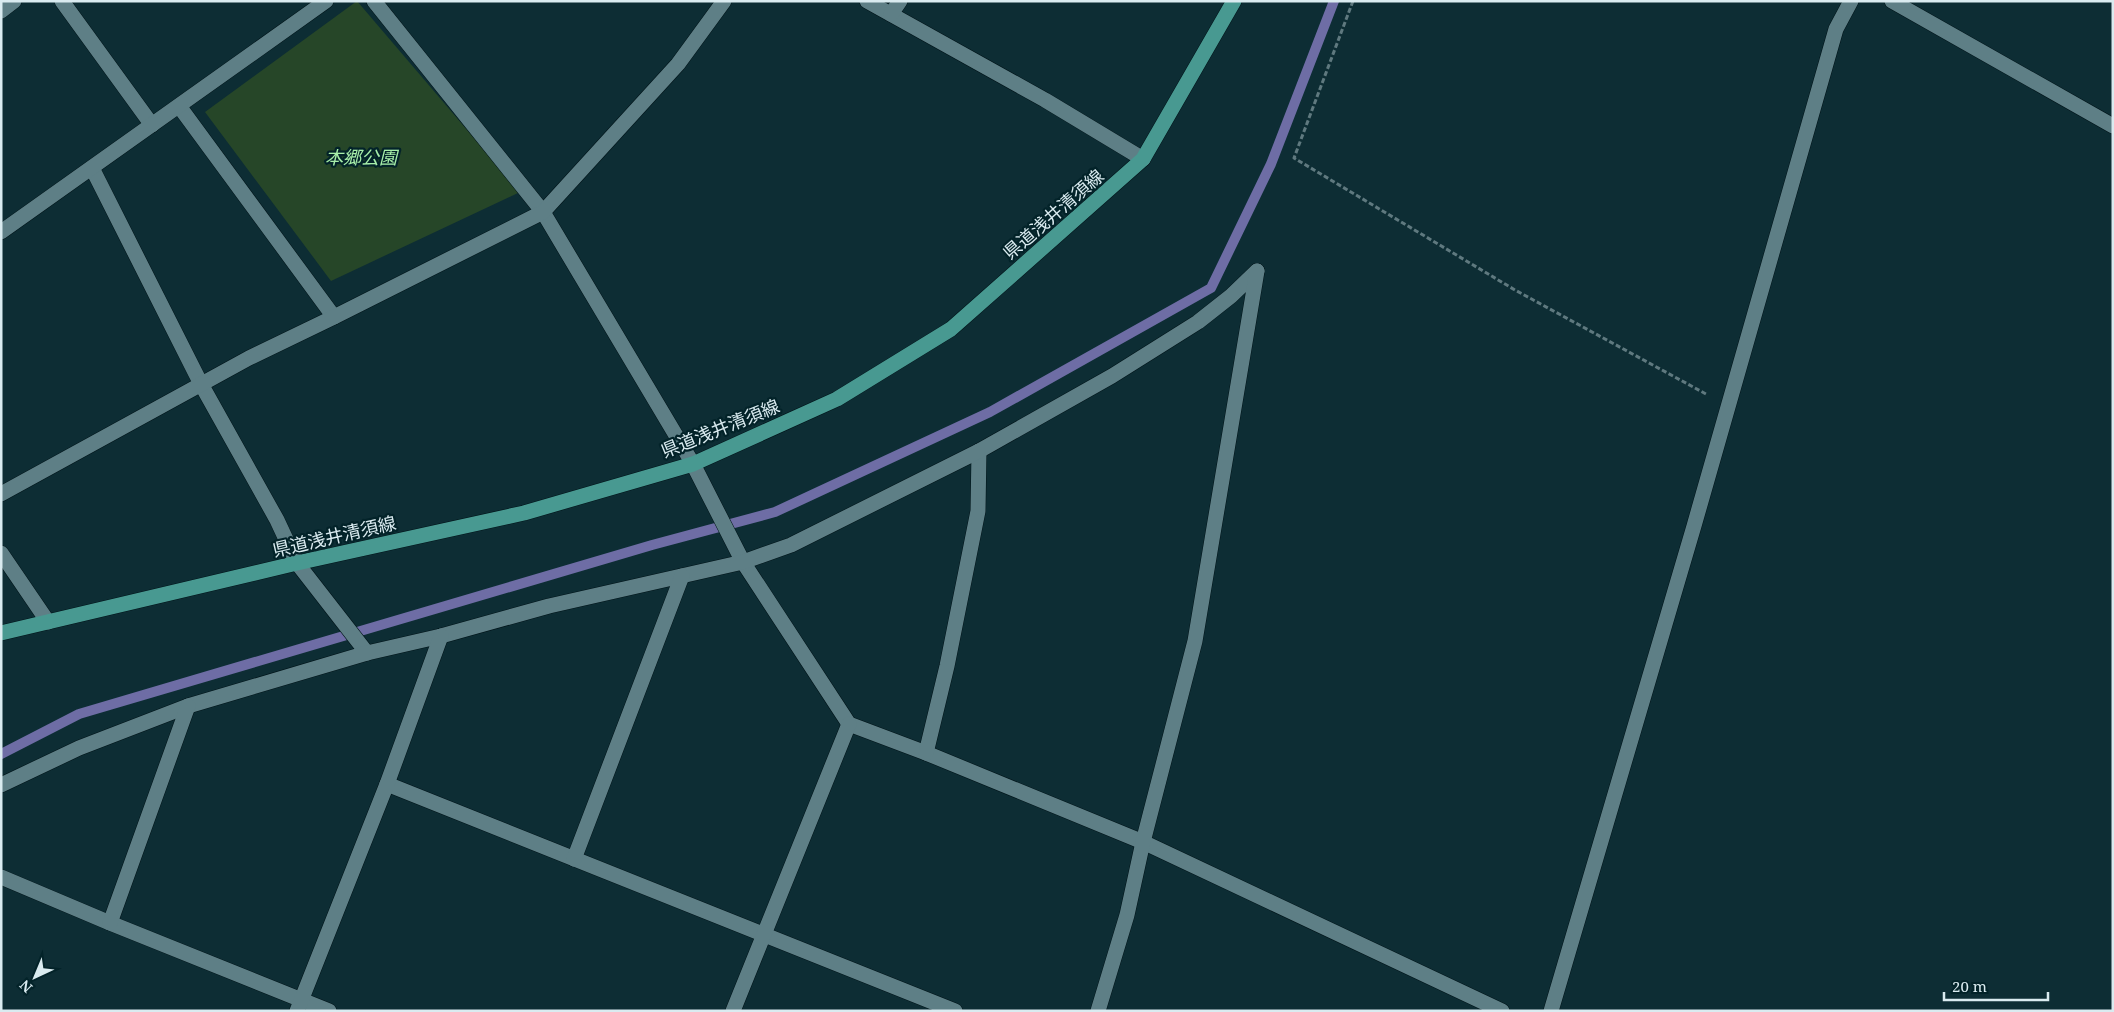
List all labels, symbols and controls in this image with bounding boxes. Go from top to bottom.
park label: 本郷公園 [325,145,400,169]
street label: 県道浅井清須線 [998,164,1108,264]
street label: 県道浅井清須線 [657,393,783,463]
street label: 県道浅井清須線 [270,510,398,562]
north arrow [10,952,60,1002]
scale bar [1944,970,2048,1002]
text: N [15,976,36,997]
text: 20 m [1952,976,1987,996]

